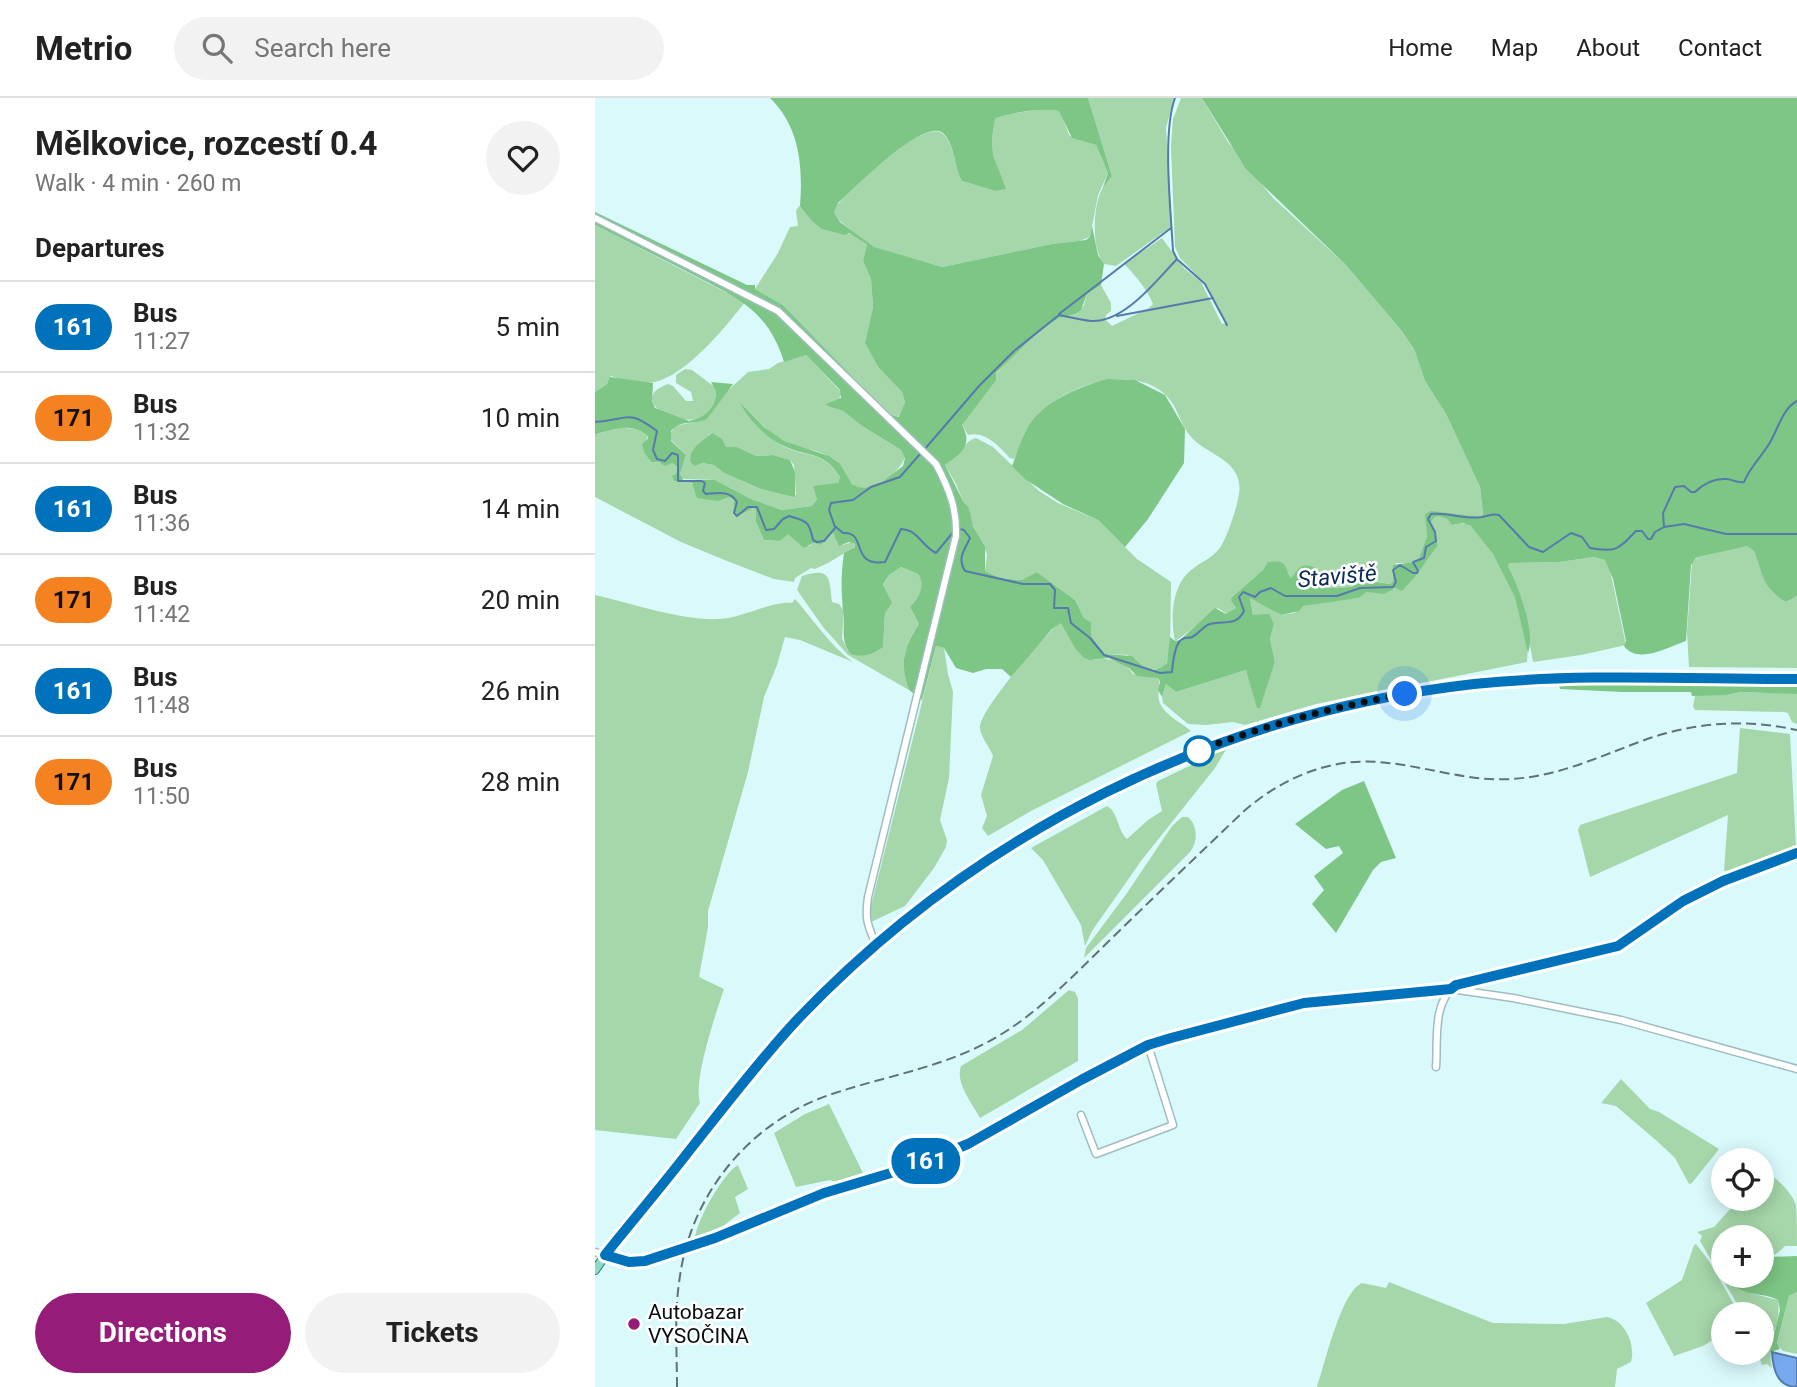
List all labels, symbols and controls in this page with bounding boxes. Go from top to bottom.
search box [174,17,664,80]
text: Metrio [35,29,132,68]
icon: search [198,29,236,67]
text: Search here [254,33,391,63]
text: Home [1388,34,1453,62]
text: Map [1491,34,1538,62]
text: About [1576,34,1640,62]
text: Contact [1678,34,1762,62]
button: heart [486,121,560,195]
text: Mělkovice, rozcestí 0.4 [35,124,378,163]
text: Walk · 4 min · 260 m [35,170,241,197]
text: Departures [35,233,165,263]
text: Bus [133,298,178,328]
text: 5 min [495,312,560,342]
text: 161 [53,313,94,341]
text: 11:27 [133,328,190,355]
text: Bus [133,389,178,419]
text: 10 min [481,403,560,433]
text: 171 [53,404,94,432]
text: 11:32 [133,419,190,446]
text: Bus [133,480,178,510]
text: 14 min [481,494,560,524]
text: 161 [53,495,94,523]
text: 11:36 [133,510,190,537]
water label: Staviště [1296,560,1378,593]
text: Bus [133,571,178,601]
text: 20 min [481,585,560,615]
text: 171 [53,586,94,614]
text: 11:42 [133,601,190,628]
text: Bus [133,662,178,692]
text: 26 min [481,676,560,706]
your location [1387,676,1422,711]
text: 161 [53,677,94,705]
text: 11:48 [133,692,190,719]
unlabelled marker [1184,736,1214,766]
text: Bus [133,753,178,783]
text: 28 min [481,767,560,797]
text: 171 [53,768,94,796]
text: 11:50 [133,783,190,810]
line badge: 161 [886,1138,966,1184]
text: 161 [905,1147,947,1175]
map controls [1711,1148,1774,1365]
button: locate [1711,1148,1774,1211]
button: + [1711,1225,1774,1288]
button: Directions [35,1293,291,1373]
button: Tickets [305,1293,560,1373]
place label: Autobazar VYSOČINA [648,1300,749,1348]
button: − [1711,1302,1774,1365]
marker: Autobazar VYSOČINA [626,1316,642,1332]

